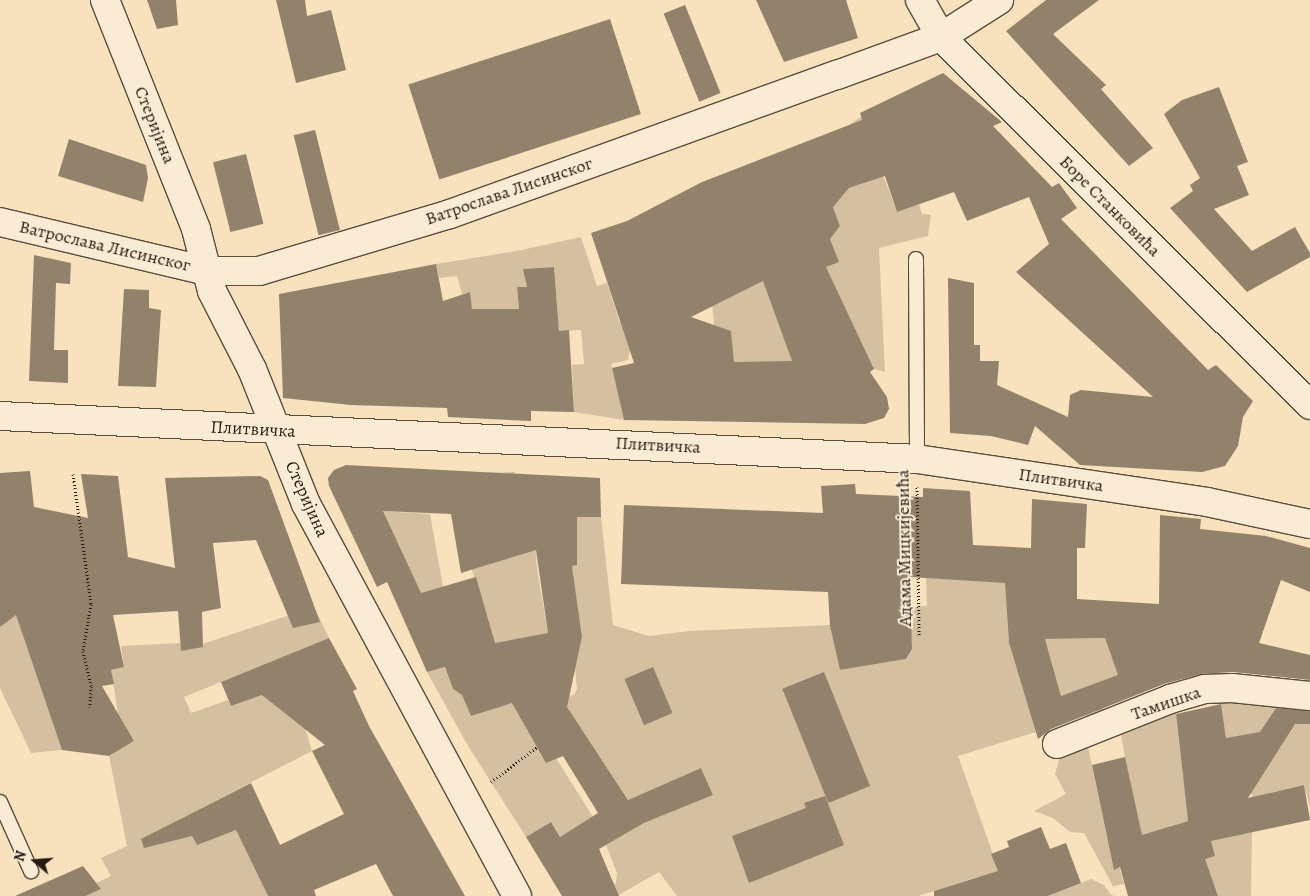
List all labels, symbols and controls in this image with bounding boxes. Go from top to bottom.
street label: Стеријина [130,83,180,167]
street label: Боре Станковића [1055,151,1165,261]
street label: Ватрослава Лисинског [423,152,595,230]
street label: Ватрослава Лисинског [17,216,193,276]
street label: Плитвичка [210,416,296,442]
street label: Плитвичка [615,432,701,458]
street label: Стеријина [281,457,333,541]
street label: Плитвичка [1017,463,1105,497]
street label: Адама Мицкијевића [892,469,916,627]
street label: Тамишка [1129,681,1203,725]
north arrow [10,836,60,886]
text: N [10,848,31,864]

